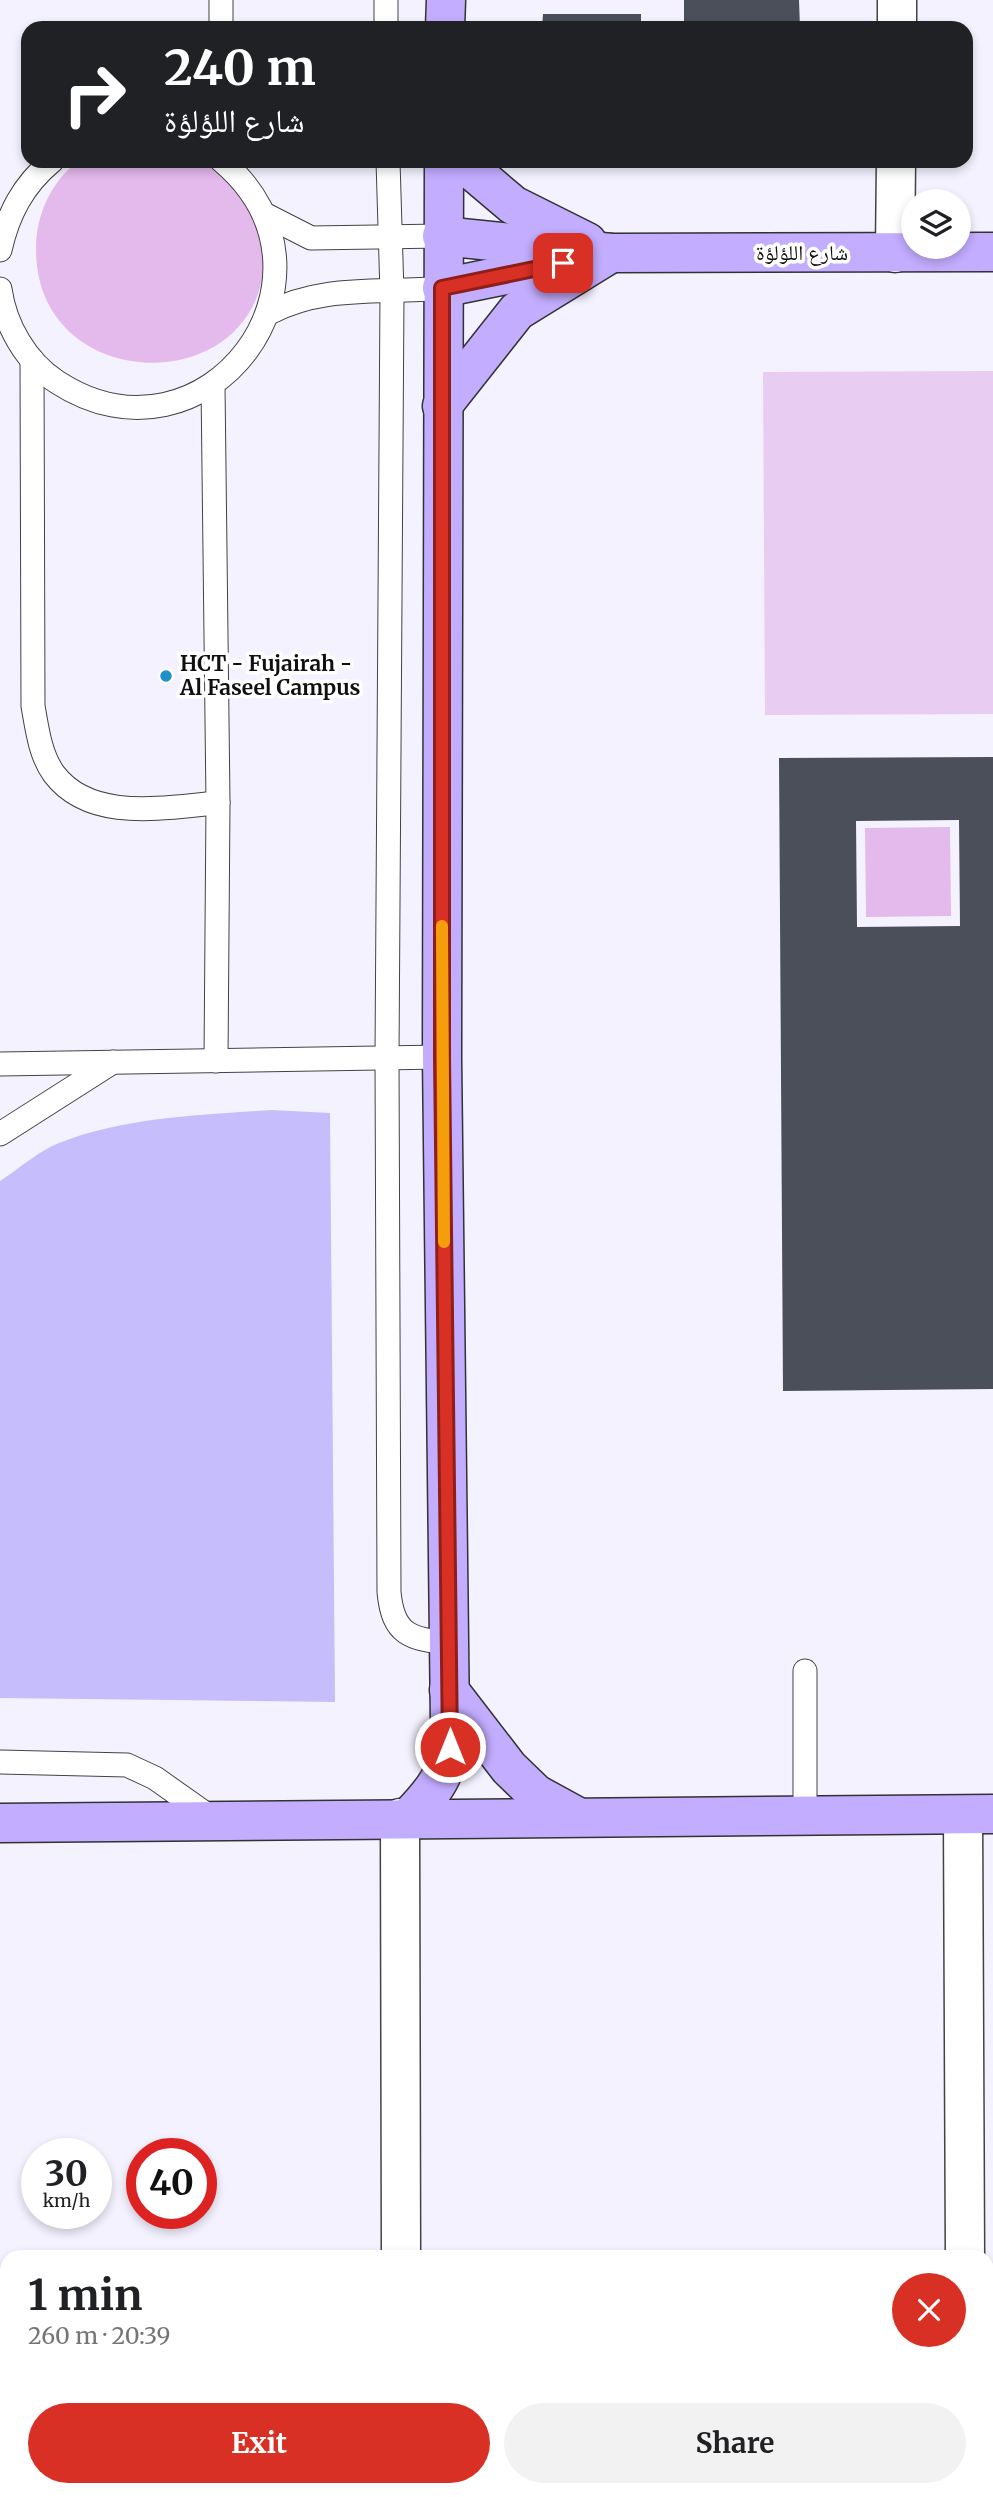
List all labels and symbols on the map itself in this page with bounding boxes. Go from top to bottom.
pin [533,233,593,293]
street label: شارع اللؤلؤة [756,239,848,266]
place label: HCT - Fujairah - Al Faseel Campus [179,650,361,701]
marker: HCT - Fujairah - Al Faseel Campus [158,668,174,684]
position arrow [413,1710,487,1784]
speed limit sign: 40 [126,2138,217,2229]

